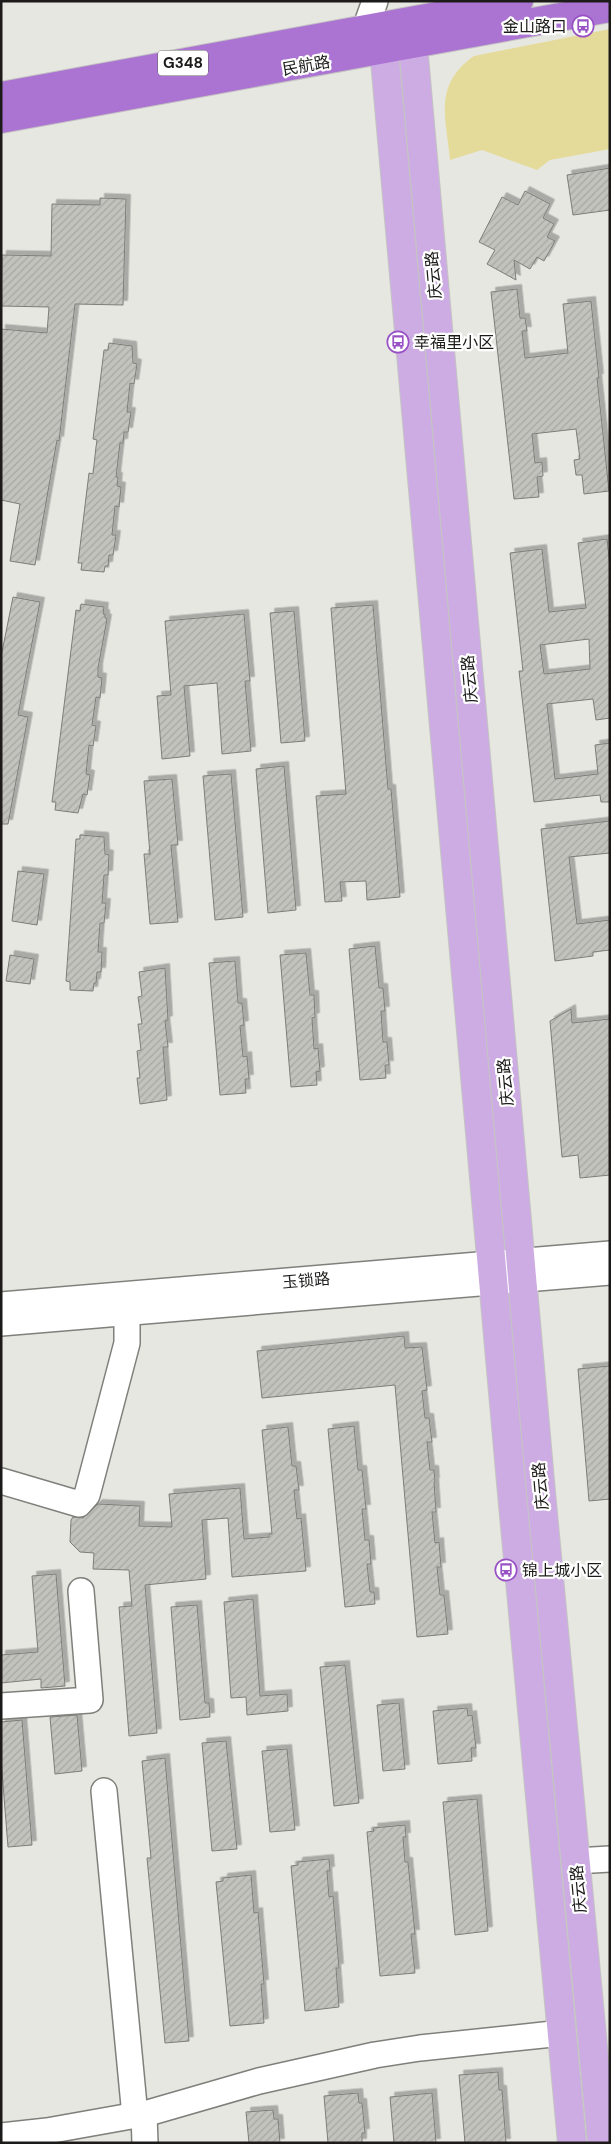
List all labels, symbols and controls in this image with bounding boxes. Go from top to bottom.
bus stop icon: 金山路口 [571,14,595,38]
place label: 金山路口 [503,16,567,37]
road number: G348 [158,50,208,76]
street label: 民航路 [281,51,332,80]
street label: 庆云路 [421,250,446,300]
bus stop icon: 幸福里小区 [386,330,410,354]
place label: 幸福里小区 [414,332,494,353]
street label: 庆云路 [457,654,482,704]
street label: 庆云路 [493,1057,518,1107]
street label: 玉锁路 [281,1268,331,1293]
street label: 庆云路 [528,1461,553,1511]
bus stop icon: 锦上城小区 [494,1558,518,1582]
place label: 锦上城小区 [522,1560,602,1581]
street label: 庆云路 [566,1864,591,1914]

